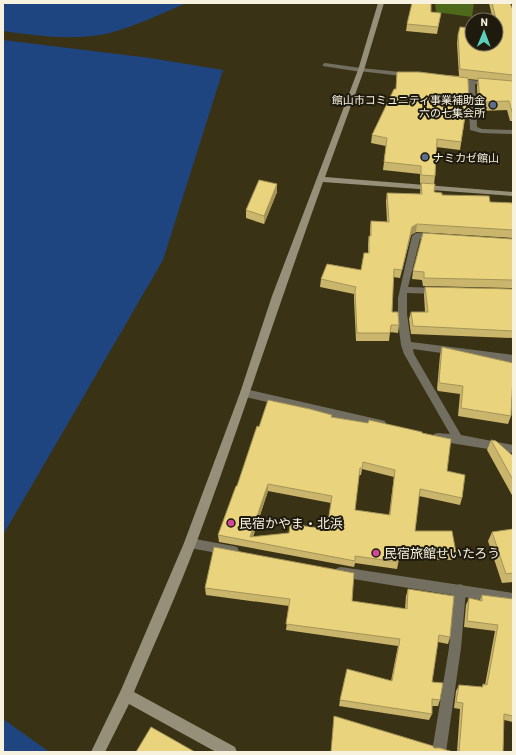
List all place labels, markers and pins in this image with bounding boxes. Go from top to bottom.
place label: 館山市コミュニティ事業補助金 六の七集会所 [332,93,486,119]
marker: 館山市コミュニティ事業補助金 六の七集会所 [488,100,498,110]
place label: ナミカゼ館山 [433,151,499,164]
marker: ナミカゼ館山 [420,152,430,162]
place label: 民宿かやま・北浜 [239,515,343,531]
marker: 民宿かやま・北浜 [226,518,236,528]
place label: 民宿旅館せいたろう [384,545,500,561]
marker: 民宿旅館せいたろう [371,548,381,558]

